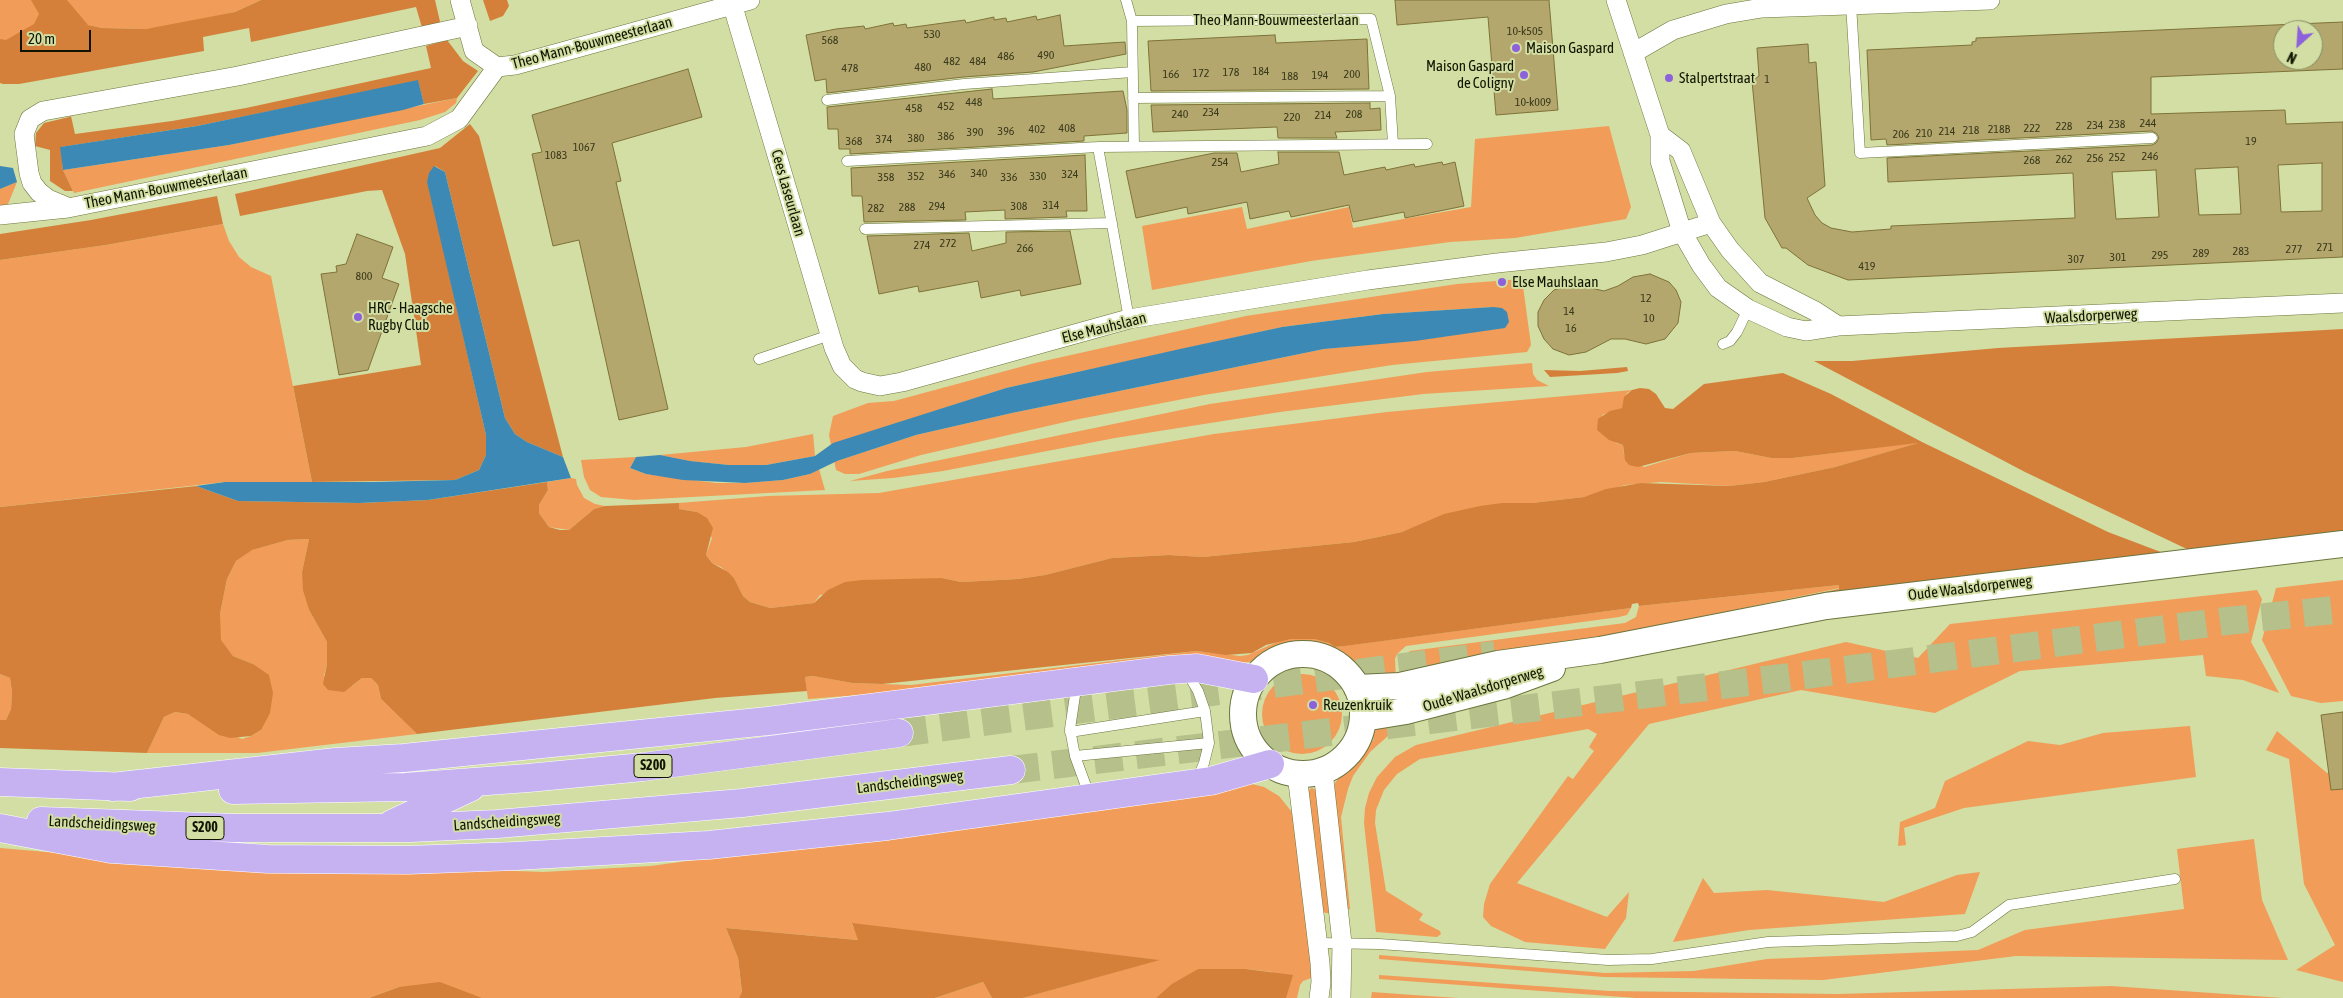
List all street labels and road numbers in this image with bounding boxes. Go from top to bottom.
street label: Theo Mann-Bouwmeesterlaan [1193,11,1359,29]
street label: Theo Mann-Bouwmeesterlaan [510,13,674,73]
street label: Cees Laseurlaan [767,148,809,238]
street label: Theo Mann-Bouwmeesterlaan [83,163,249,213]
street label: Waalsdorperweg [2044,305,2138,327]
street label: Else Mauhslaan [1060,309,1148,347]
street label: Oude Waalsdorperweg [1907,571,2033,605]
street label: Oude Waalsdorperweg [1421,662,1545,716]
road number: S200 [634,754,672,778]
street label: Landscheidingsweg [856,767,964,797]
street label: Landscheidingsweg [453,809,561,835]
street label: Landscheidingsweg [48,812,156,836]
road number: S200 [186,816,224,840]

